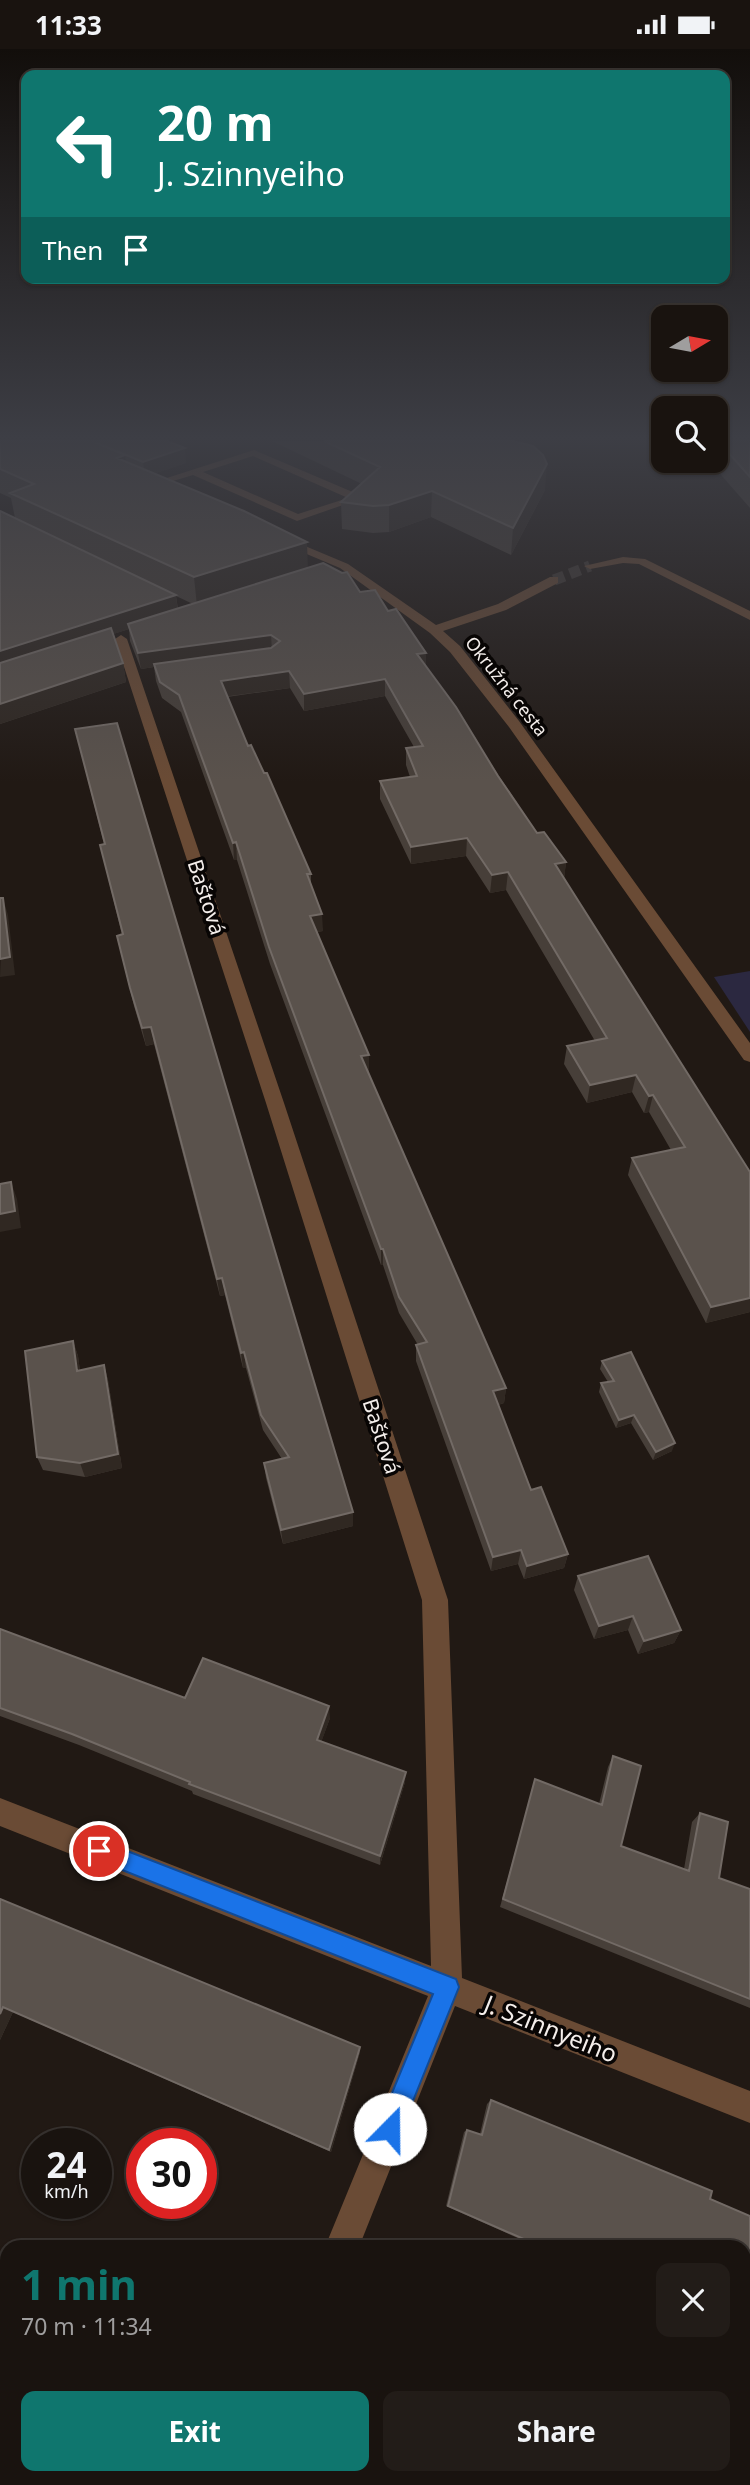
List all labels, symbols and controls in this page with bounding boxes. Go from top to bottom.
text: 11:33 [35,7,102,43]
text: 20 m [157,89,274,155]
icon: left [42,98,133,189]
text: J. Szinnyeiho [157,152,345,195]
icon: arrive [117,231,155,269]
text: Then [42,232,103,268]
north arrow [651,305,728,381]
map controls [651,305,728,473]
button: search [651,396,728,473]
street label: Okružná cesta [460,631,554,741]
street label: Baštová [182,856,232,938]
street label: Baštová [357,1395,407,1477]
pin [69,1821,129,1881]
icon: arrive [80,1832,118,1870]
street label: J. Szinnyeiho [478,1986,622,2070]
position arrow [353,2092,427,2166]
speed limit sign: 30 [126,2128,217,2219]
text: 24 [46,2141,87,2188]
text: km/h [44,2179,89,2203]
text: 1 min [21,2255,137,2312]
button: close [656,2263,730,2337]
text: 70 m · 11:34 [21,2310,152,2342]
button: Exit [21,2391,369,2471]
button: Share [383,2391,730,2471]

